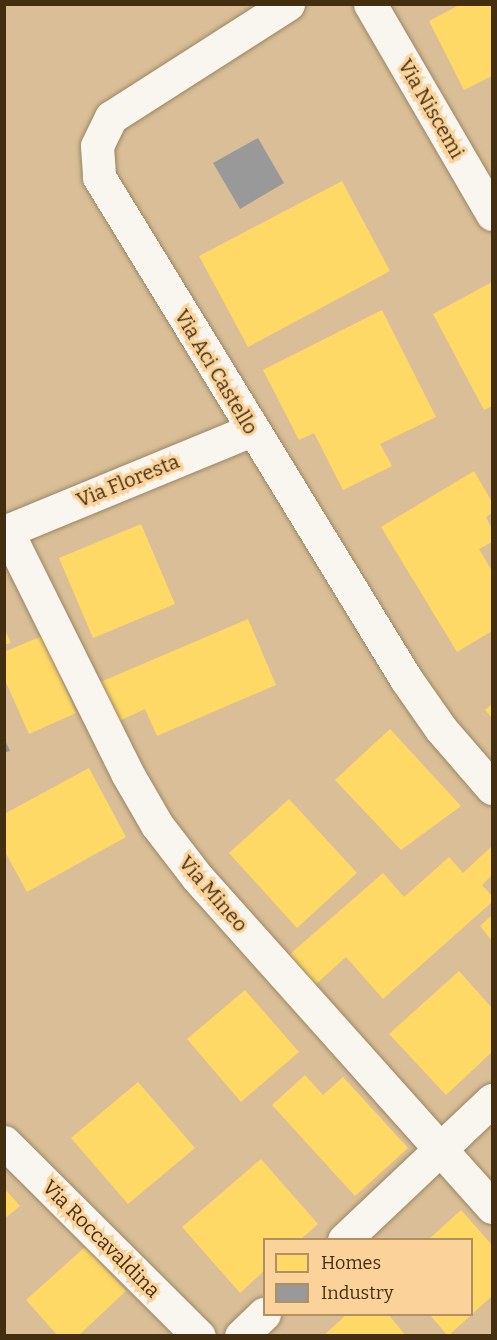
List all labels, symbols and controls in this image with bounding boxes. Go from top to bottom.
street label: Via Niscemi [393,55,469,163]
street label: Via Aci Castello [169,305,263,439]
street label: Via Floresta [73,450,183,512]
street label: Via Mineo [174,851,252,937]
street label: Via Roccavaldina [37,1175,165,1303]
legend [263,1238,473,1316]
text: Homes [321,1252,381,1274]
text: Industry [321,1282,393,1304]

